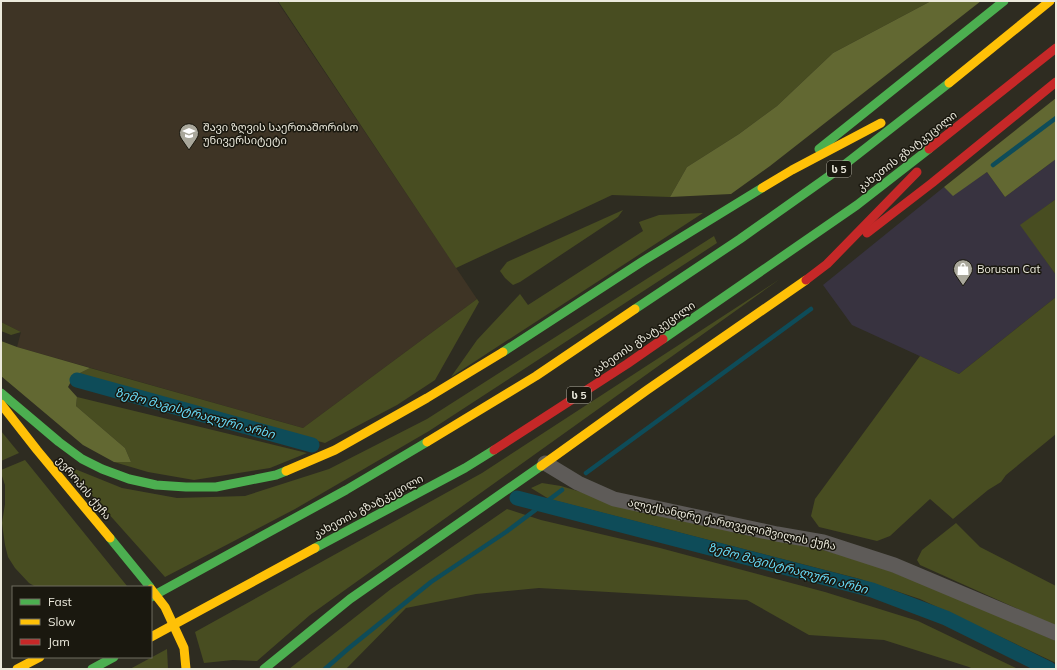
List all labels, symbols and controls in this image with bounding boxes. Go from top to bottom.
street label: კახეთის გზატკეცილი [854,108,960,194]
place label: შავი ზღვის საერთაშორისო უნივერსიტეტი [203,120,358,147]
school or university icon: შავი ზღვის საერთაშორისო უნივერსიტეტი [178,122,200,150]
road number: ს 5 [827,161,851,177]
shop icon: Borusan Cat [952,258,974,286]
place label: Borusan Cat [977,262,1040,276]
street label: კახეთის გზატკეცილი [588,298,698,378]
water label: ზემო მაგისტრალური არხი [114,384,278,442]
road number: ს 5 [567,387,591,403]
street label: ევროპის ქუჩა [53,454,115,522]
street label: კახეთის გზატკეცილი [311,471,425,541]
street label: ალექსანდრე ქართველიშვილის ქუჩა [627,495,837,553]
water label: ზემო მაგისტრალური არხი [707,539,871,597]
legend [12,586,152,658]
text: Fast [48,594,72,609]
text: Slow [48,614,76,629]
text: Jam [48,634,70,649]

